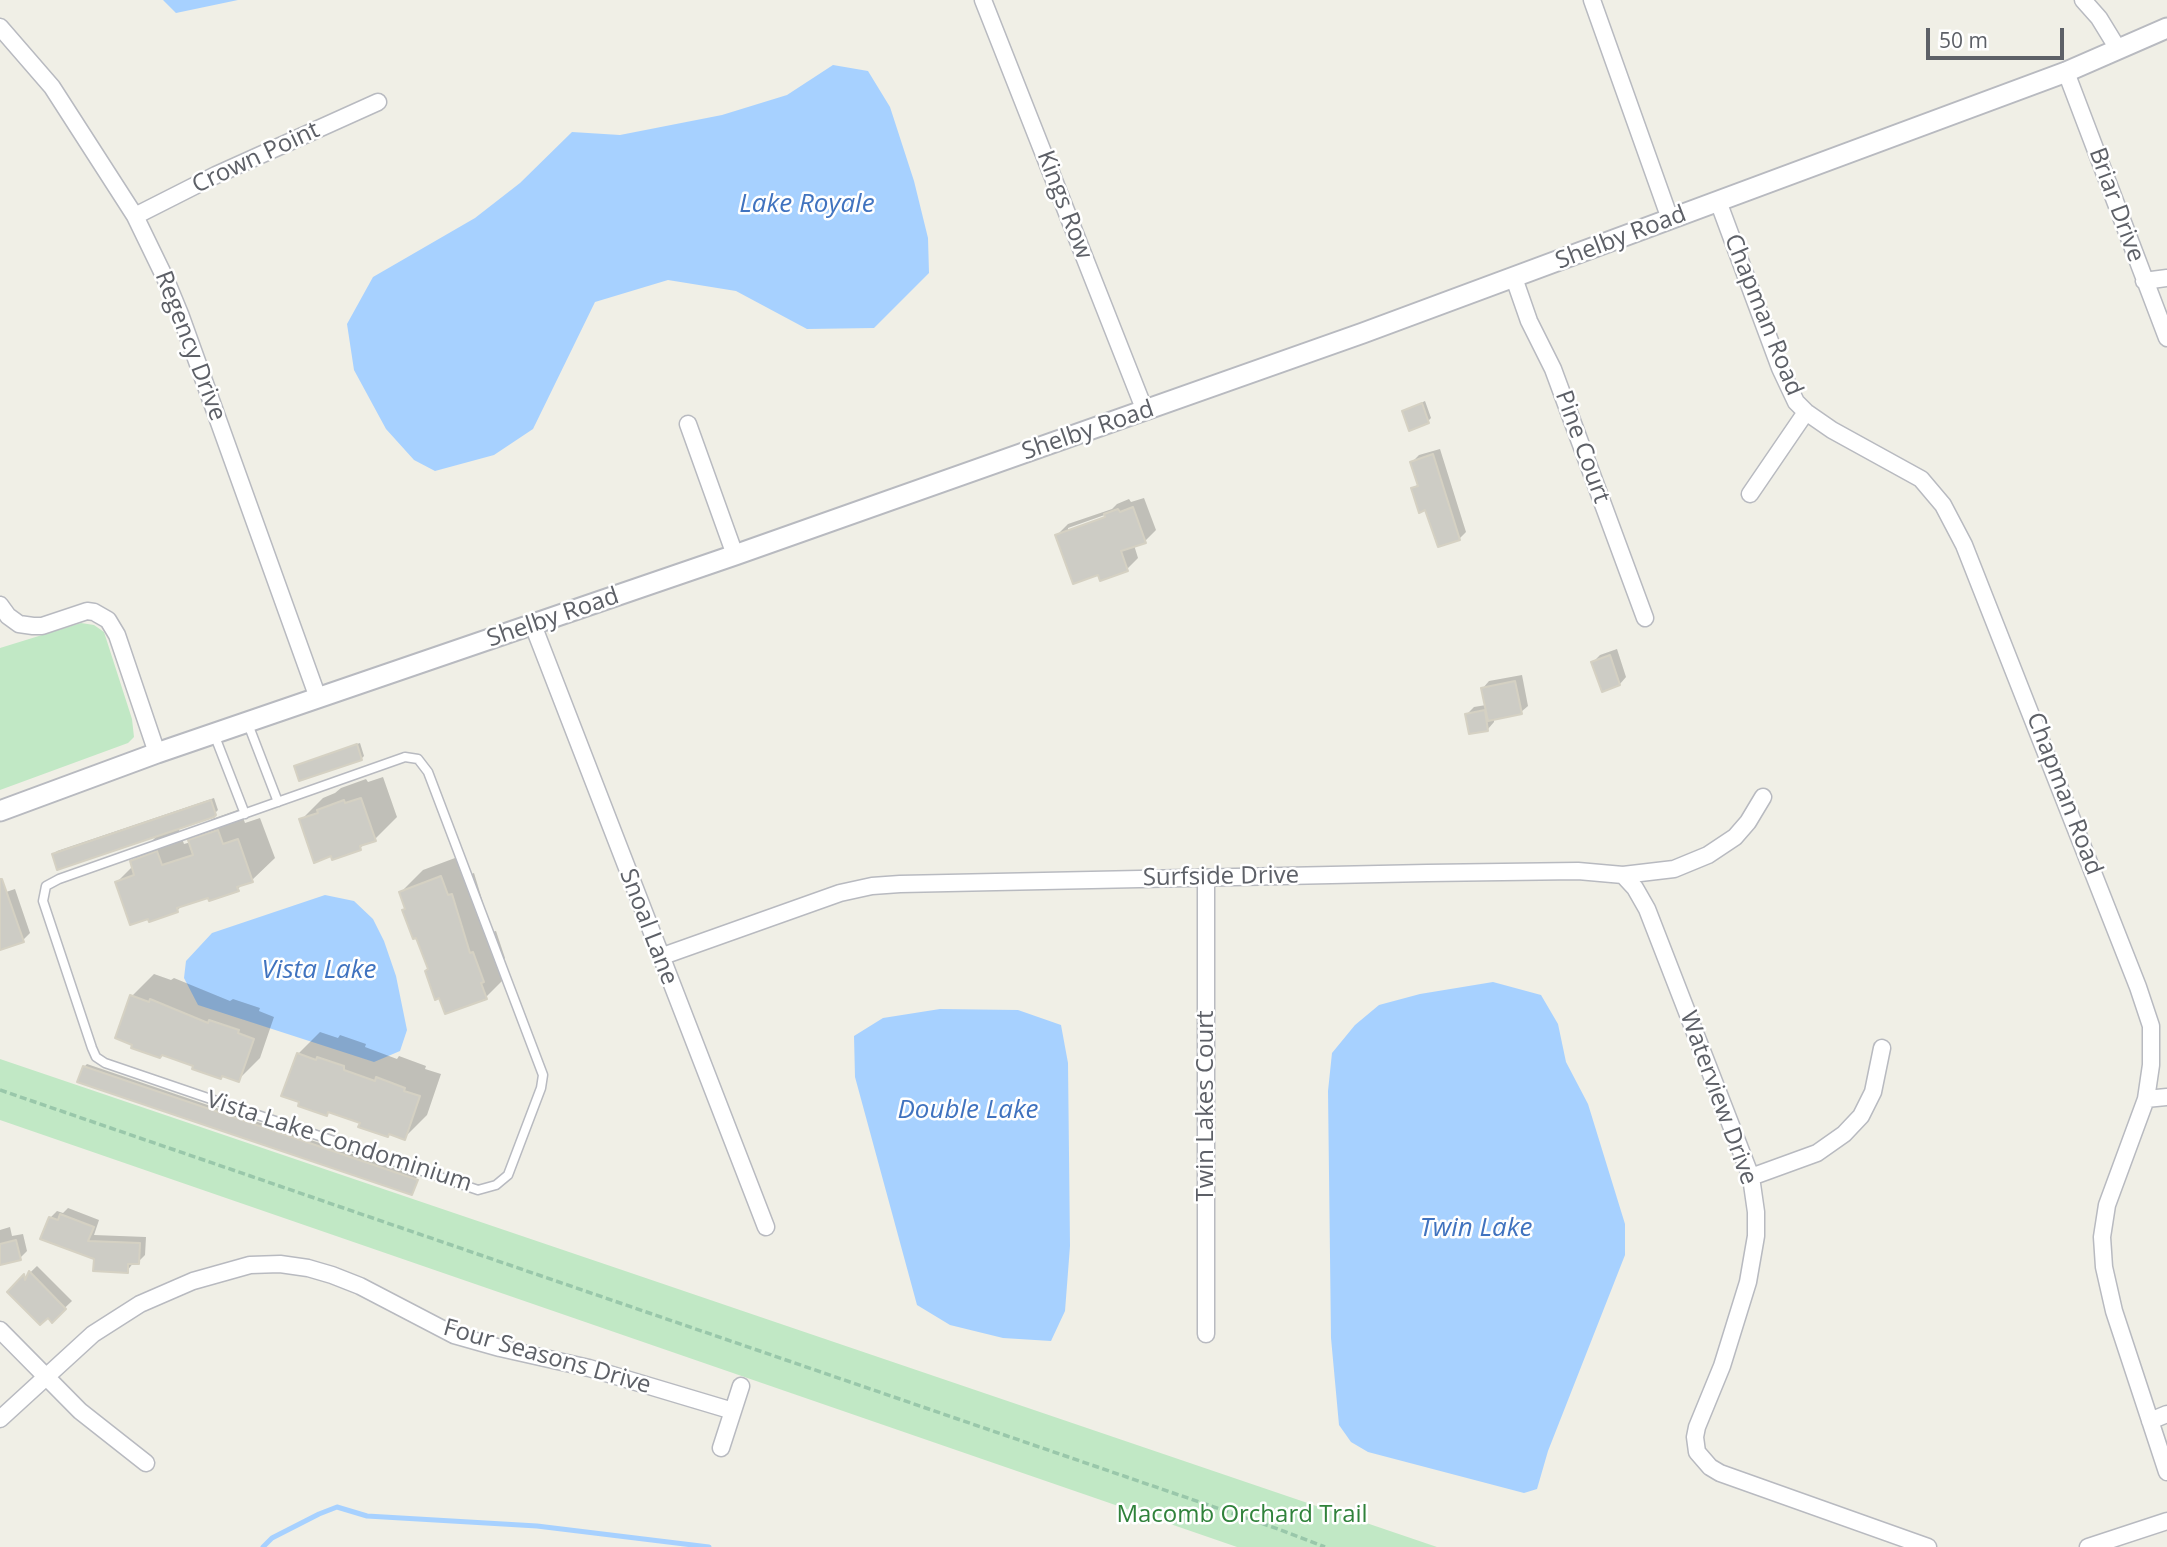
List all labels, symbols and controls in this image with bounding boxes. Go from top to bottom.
scale bar [1929,14,2067,58]
text: 50 m [1939,26,1988,54]
street label: Crown Point [188,116,324,200]
street label: Briar Drive [2082,144,2150,266]
street label: Kings Row [1030,147,1098,263]
water label: Lake Royale [739,189,875,221]
street label: Shelby Road [1552,200,1690,276]
street label: Chapman Road [1718,230,1808,400]
street label: Regency Drive [148,267,232,425]
street label: Pine Court [1548,387,1616,507]
street label: Shelby Road [1018,395,1158,467]
street label: Shelby Road [483,582,623,654]
street label: Chapman Road [2020,709,2108,879]
street label: Surfside Drive [1143,861,1299,893]
street label: Snoal Lane [613,865,683,989]
water label: Vista Lake [262,955,376,987]
street label: Waterview Drive [1673,1007,1763,1189]
street label: Twin Lakes Court [1192,1010,1220,1202]
street label: Vista Lake Condominium [203,1085,475,1199]
water label: Double Lake [897,1095,1039,1127]
water label: Twin Lake [1420,1213,1532,1245]
street label: Four Seasons Drive [440,1314,654,1400]
park label: Macomb Orchard Trail [1116,1501,1368,1529]

